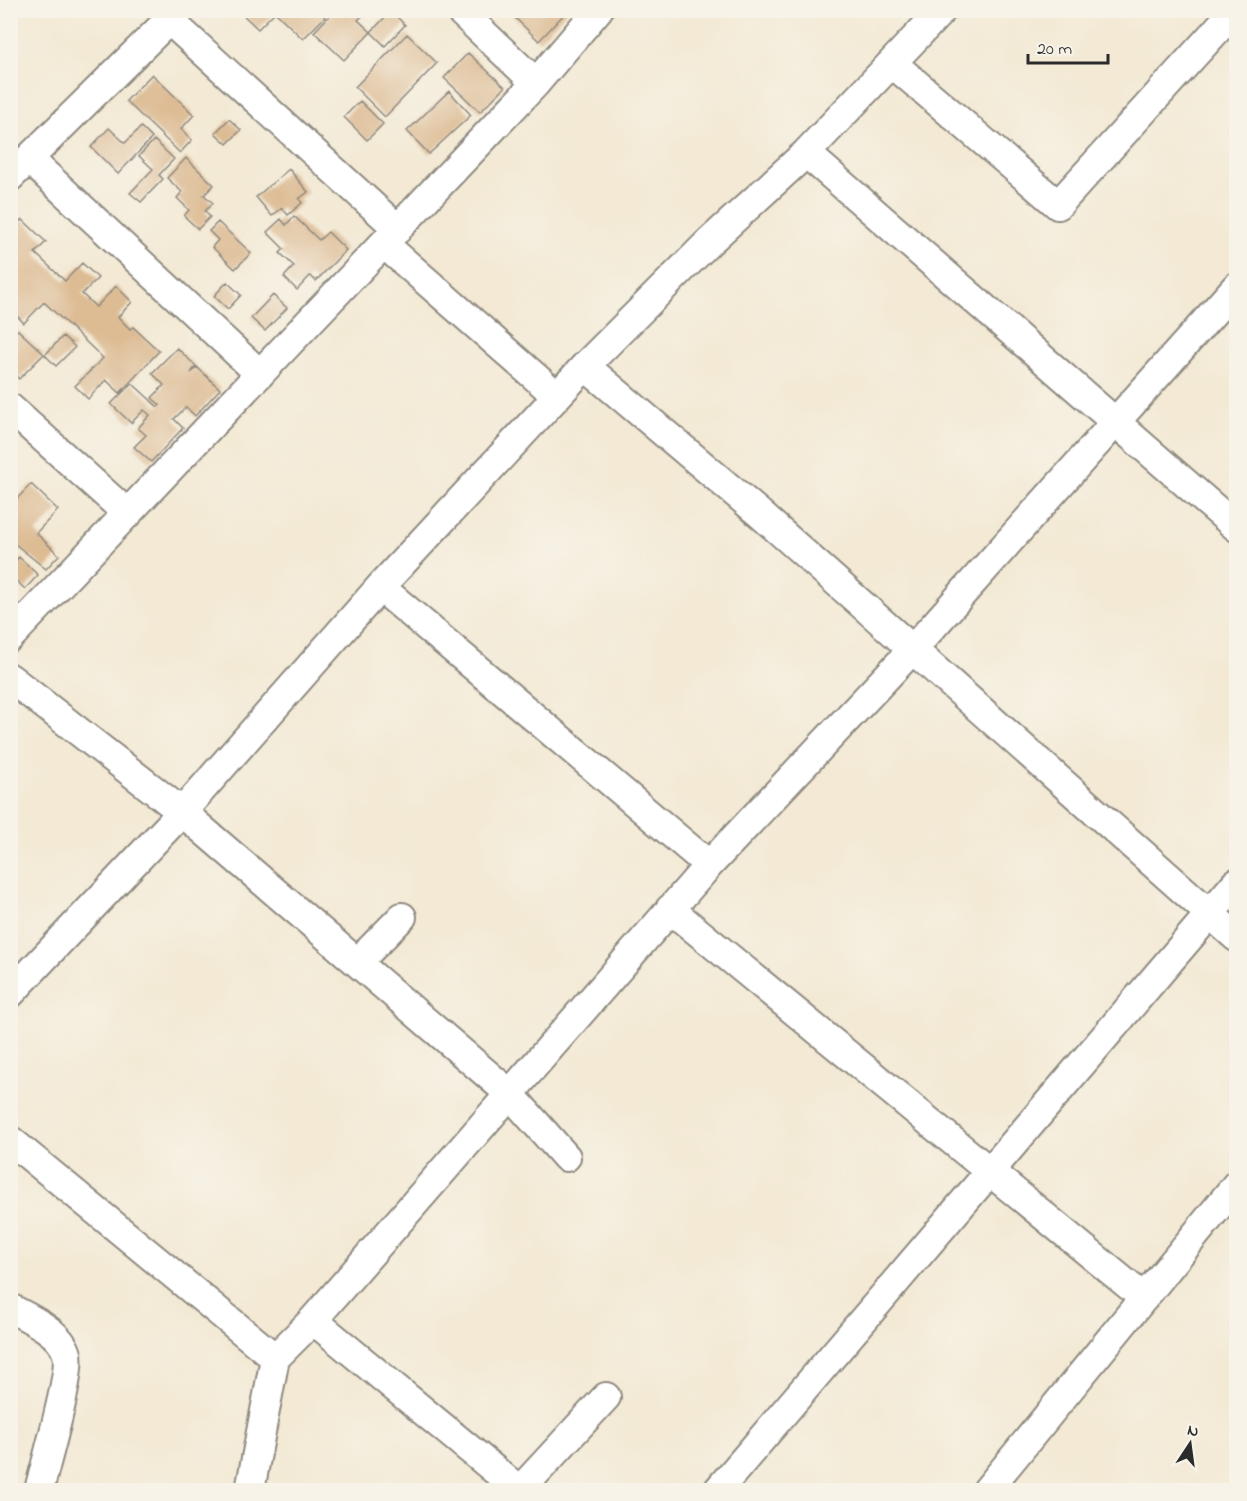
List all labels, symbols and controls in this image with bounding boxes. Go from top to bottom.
scale bar [1028,27,1108,65]
text: 20 m [1037,37,1072,63]
north arrow [1160,1414,1220,1474]
text: N [1185,1418,1201,1444]

